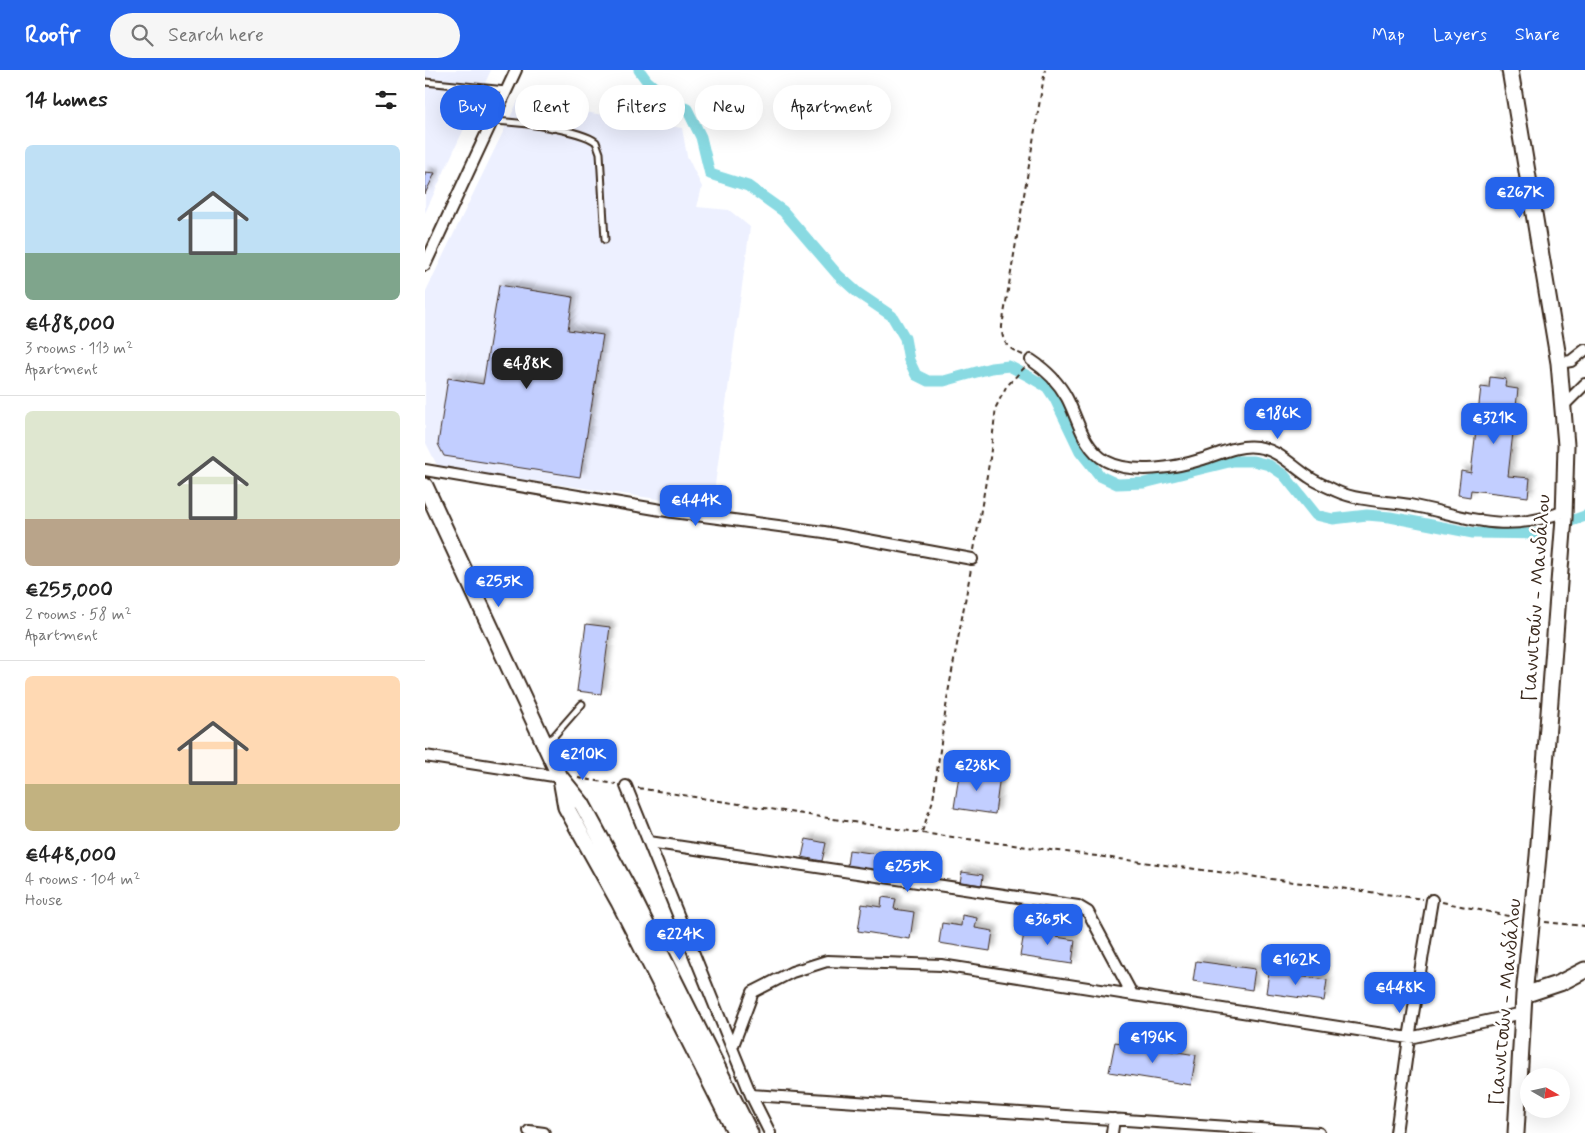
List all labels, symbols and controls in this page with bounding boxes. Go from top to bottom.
search box [110,13,460,58]
text: Roofr [25,20,80,51]
icon: search [128,21,156,49]
text: Search here [168,23,264,48]
text: Map [1372,23,1405,47]
text: Layers [1433,23,1487,47]
text: Share [1515,23,1560,47]
chip: Buy [440,85,505,130]
chip: Rent [515,85,589,130]
chip: Filters [599,85,685,130]
chip: New [695,85,763,130]
chip: Apartment [773,85,891,130]
text: 14 homes [25,86,108,114]
icon: filters [372,86,400,114]
pin: €267K [1485,176,1555,219]
icon: home [168,178,258,268]
text: €267K [1496,182,1544,203]
text: €488,000 [25,310,115,338]
text: 3 rooms · 113 m² [25,338,133,359]
pin: €488K [492,348,562,390]
text: €488K [503,353,551,374]
text: Apartment [25,359,98,380]
pin: €186K [1243,398,1313,440]
pin: €321K [1459,402,1529,445]
text: €186K [1255,403,1301,424]
text: €321K [1472,408,1516,429]
icon: home [168,443,258,533]
pin: €444K [661,484,731,527]
text: €444K [671,490,721,511]
street label: Γιαννιτσών - Μανδάλου [1516,493,1558,703]
pin: €255K [464,566,534,608]
text: €255K [475,571,523,592]
text: €255,000 [25,576,113,604]
text: 2 rooms · 58 m² [25,604,131,625]
text: Apartment [25,625,98,646]
icon: home [168,708,258,798]
pin: €210K [548,738,618,781]
text: €210K [560,744,606,765]
pin: €238K [942,750,1012,792]
text: €238K [954,755,1000,776]
text: €448,000 [25,841,116,869]
pin: €255K [873,850,943,893]
text: €255K [884,856,932,877]
text: 4 rooms · 104 m² [25,869,140,890]
text: House [25,890,63,911]
street label: Γιαννιτσών - Μανδάλου [1483,897,1529,1107]
pin: €365K [1013,904,1083,946]
text: €365K [1025,909,1071,930]
pin: €224K [645,918,715,961]
text: €224K [656,924,704,945]
pin: €162K [1261,944,1331,986]
text: €162K [1272,949,1320,970]
pin: €448K [1365,972,1435,1014]
text: €448K [1375,977,1425,998]
pin: €196K [1118,1022,1188,1064]
text: €196K [1130,1027,1176,1048]
north arrow [1520,1068,1570,1118]
map controls [1520,1068,1570,1118]

